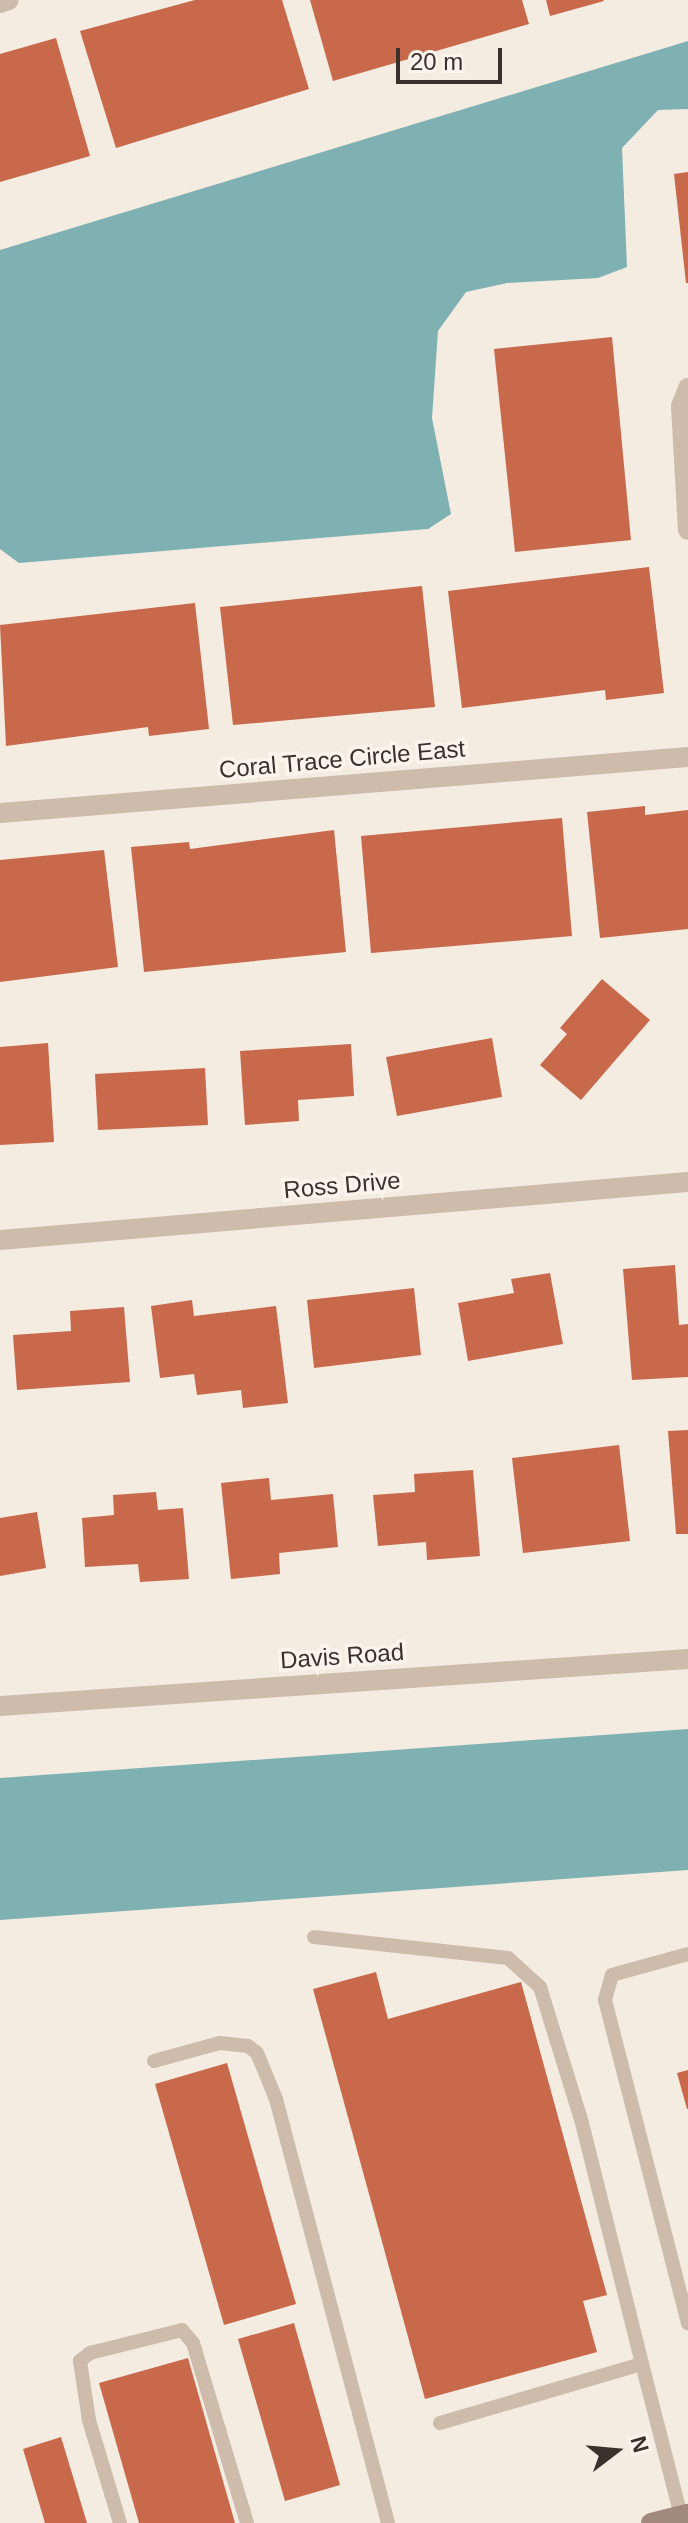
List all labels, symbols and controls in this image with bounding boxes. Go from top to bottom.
scale bar [400,32,506,82]
text: 20 m [410,48,463,75]
street label: Coral Trace Circle East [218,734,466,784]
street label: Ross Drive [282,1166,402,1204]
street label: Davis Road [279,1637,405,1675]
north arrow [576,2411,656,2491]
text: N [625,2433,654,2455]

